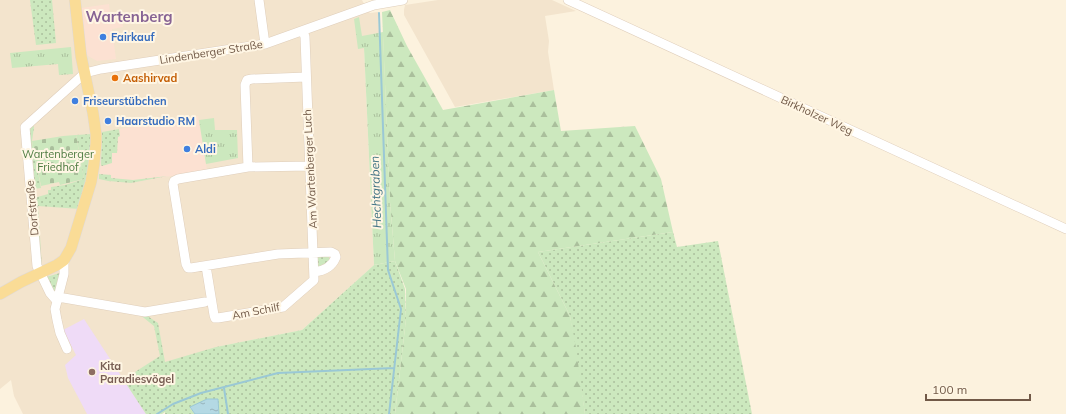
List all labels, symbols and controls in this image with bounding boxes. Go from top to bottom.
district label: Wartenberg [85,7,173,26]
place label: Fairkauf [111,30,155,44]
marker: Fairkauf [98,32,108,42]
street label: Lindenberger Straße [158,37,264,67]
place label: Aashirvad [123,71,177,85]
marker: Aashirvad [110,73,120,83]
street label: Birkholzer Weg [779,92,855,138]
place label: Friseurstübchen [83,94,167,108]
marker: Friseurstübchen [70,96,80,106]
street label: Am Wartenberger Luch [300,109,320,229]
place label: Haarstudio RM [116,114,195,128]
marker: Haarstudio RM [103,116,113,126]
place label: Aldi [195,142,216,156]
marker: Aldi [182,144,192,154]
park label: Wartenberger Friedhof [22,147,94,174]
water label: Hechtgraben [367,156,384,228]
street label: Dorfstraße [23,180,41,236]
street label: Am Schilf [231,299,281,322]
place label: Kita Paradiesvögel [100,359,174,386]
marker: Kita Paradiesvögel [87,367,97,377]
scale bar [926,376,1030,402]
text: 100 m [932,382,967,397]

